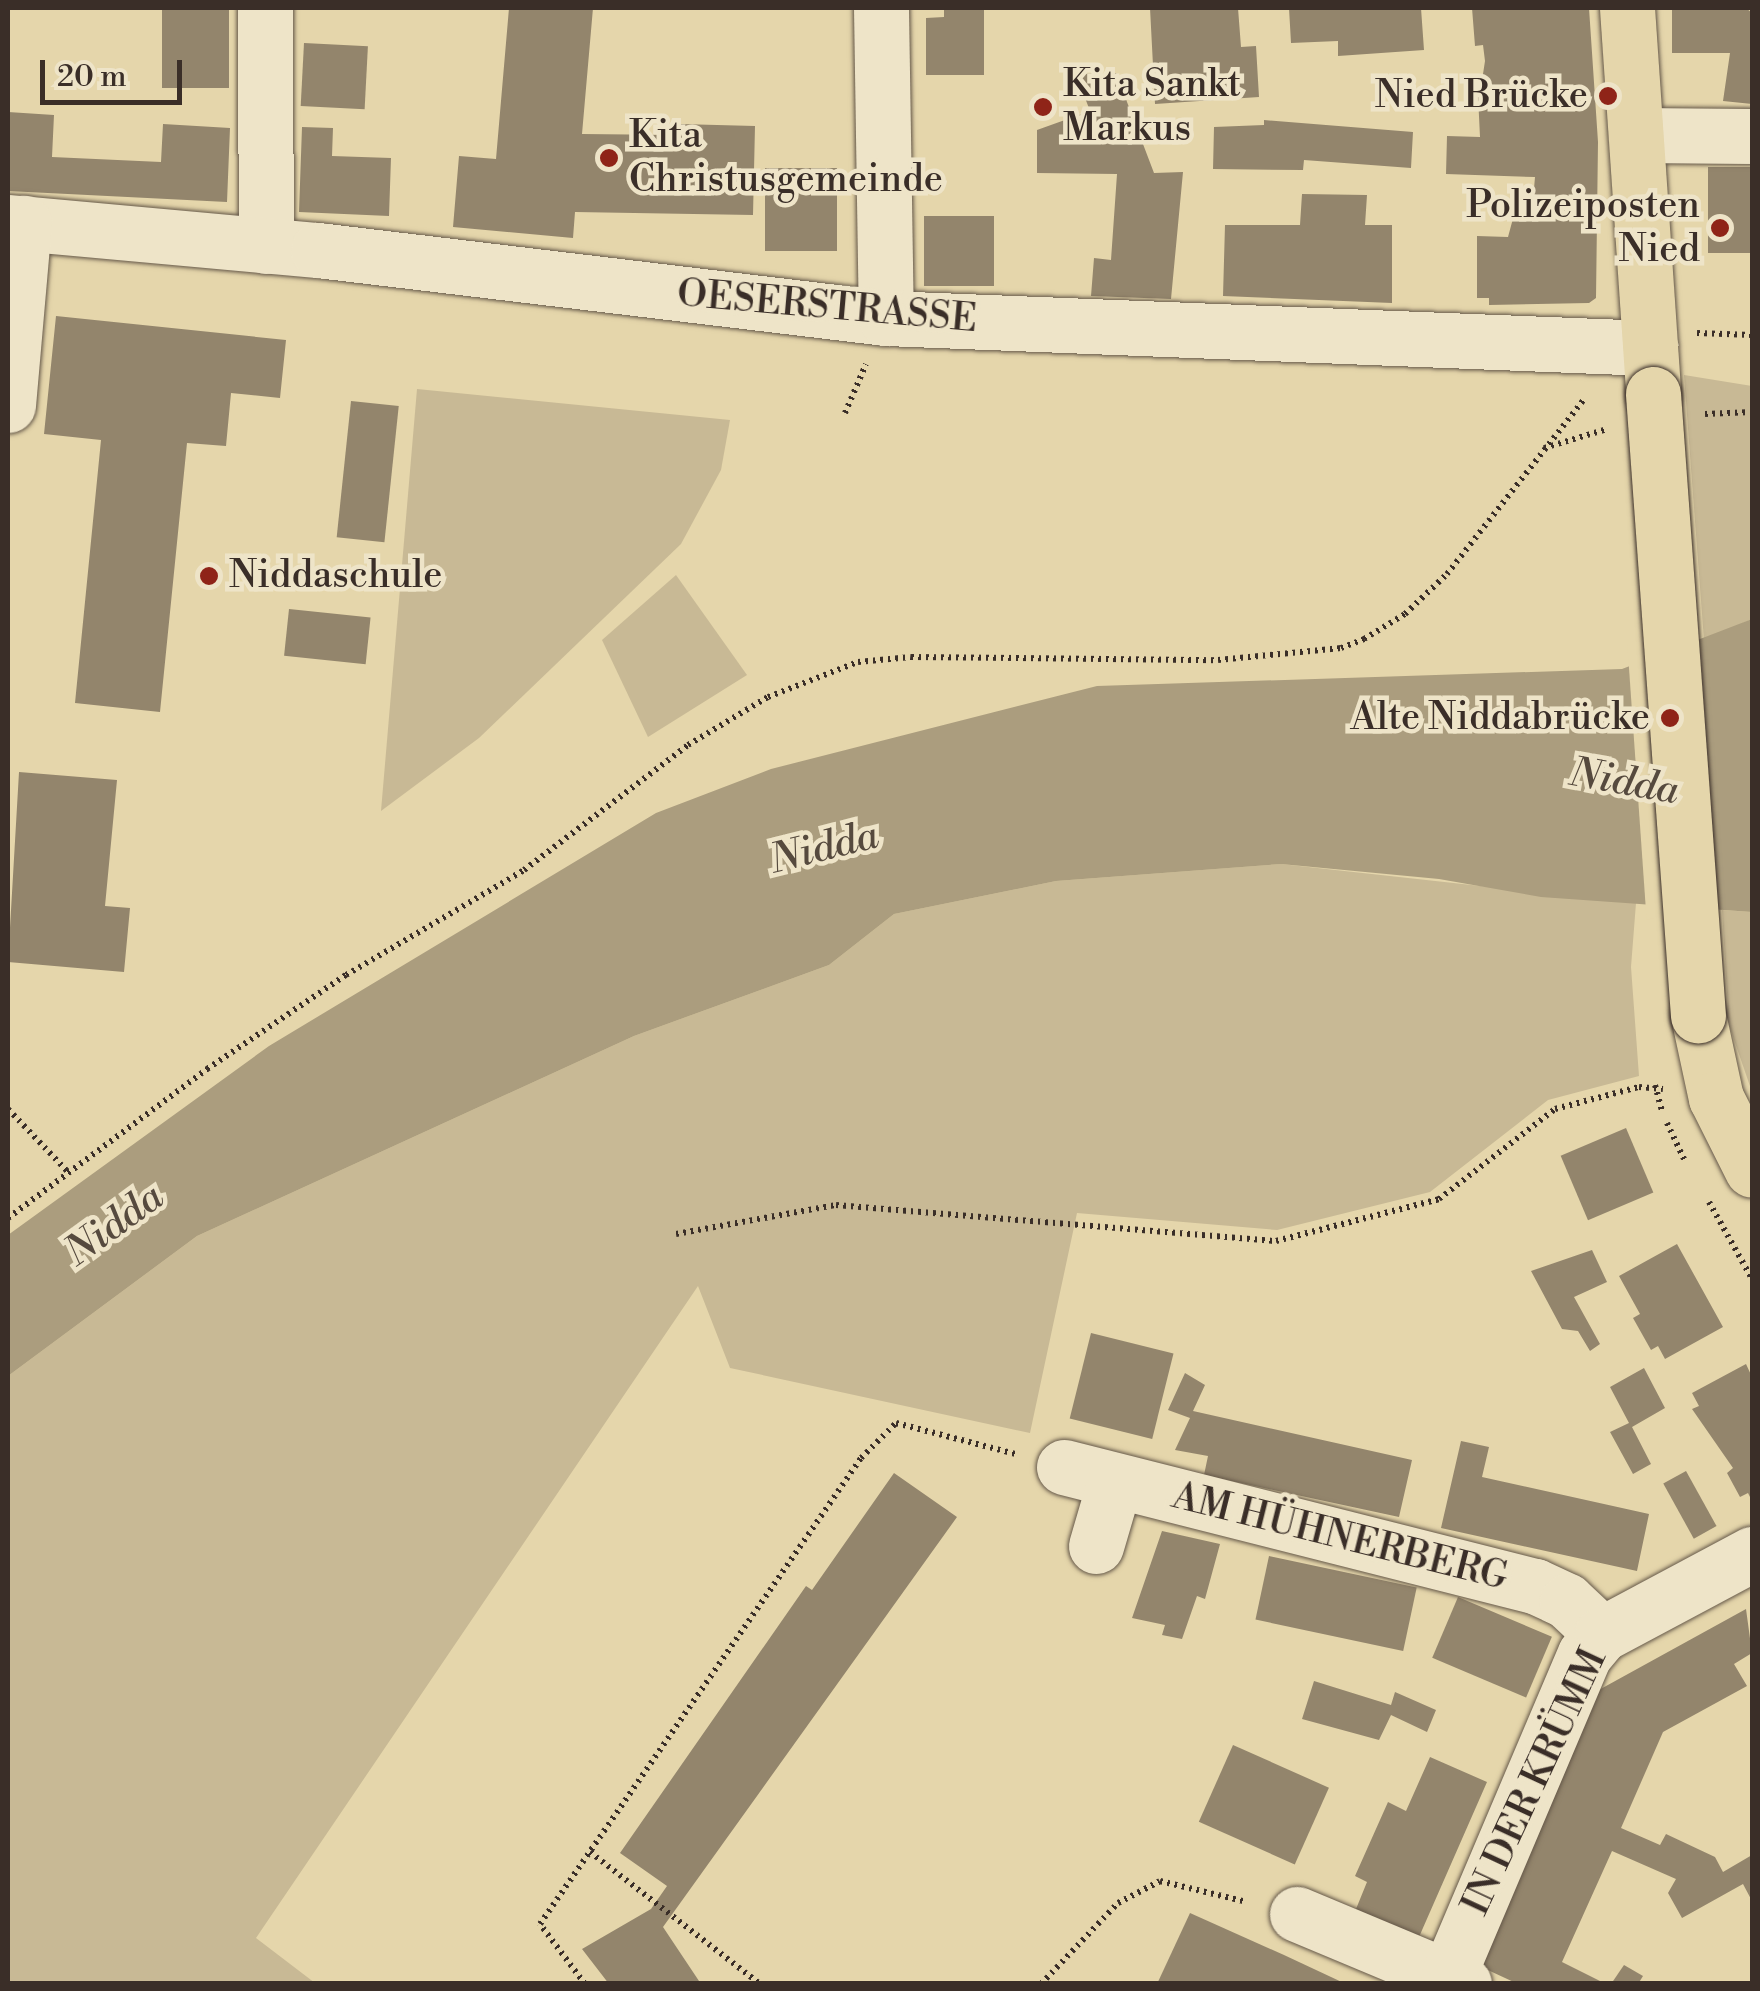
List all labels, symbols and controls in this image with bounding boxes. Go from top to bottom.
scale bar [45,40,188,102]
text: 20 m [57,58,126,96]
place label: Kita Sankt Markus [1063,62,1241,152]
place label: Nied Brücke [1375,73,1588,119]
marker: Nied Brücke [1597,85,1619,107]
marker: Kita Sankt Markus [1032,96,1054,118]
place label: Kita Christusgemeinde [629,113,943,202]
marker: Kita Christusgemeinde [598,147,620,169]
place label: Polizeiposten Nied [1466,183,1700,272]
marker: Polizeiposten Nied [1709,217,1731,239]
street label: OESERSTRASSE [675,271,979,343]
place label: Niddaschule [229,553,442,599]
marker: Niddaschule [198,565,220,587]
place label: Alte Niddabrücke [1351,695,1650,741]
marker: Alte Niddabrücke [1659,707,1681,729]
water label: Nidda [1566,749,1682,815]
water label: Nidda [765,811,883,885]
water label: Nidda [55,1173,173,1277]
street label: AM HÜHNERBERG [1168,1473,1512,1601]
street label: IN DER KRÜMM [1453,1642,1617,1922]

